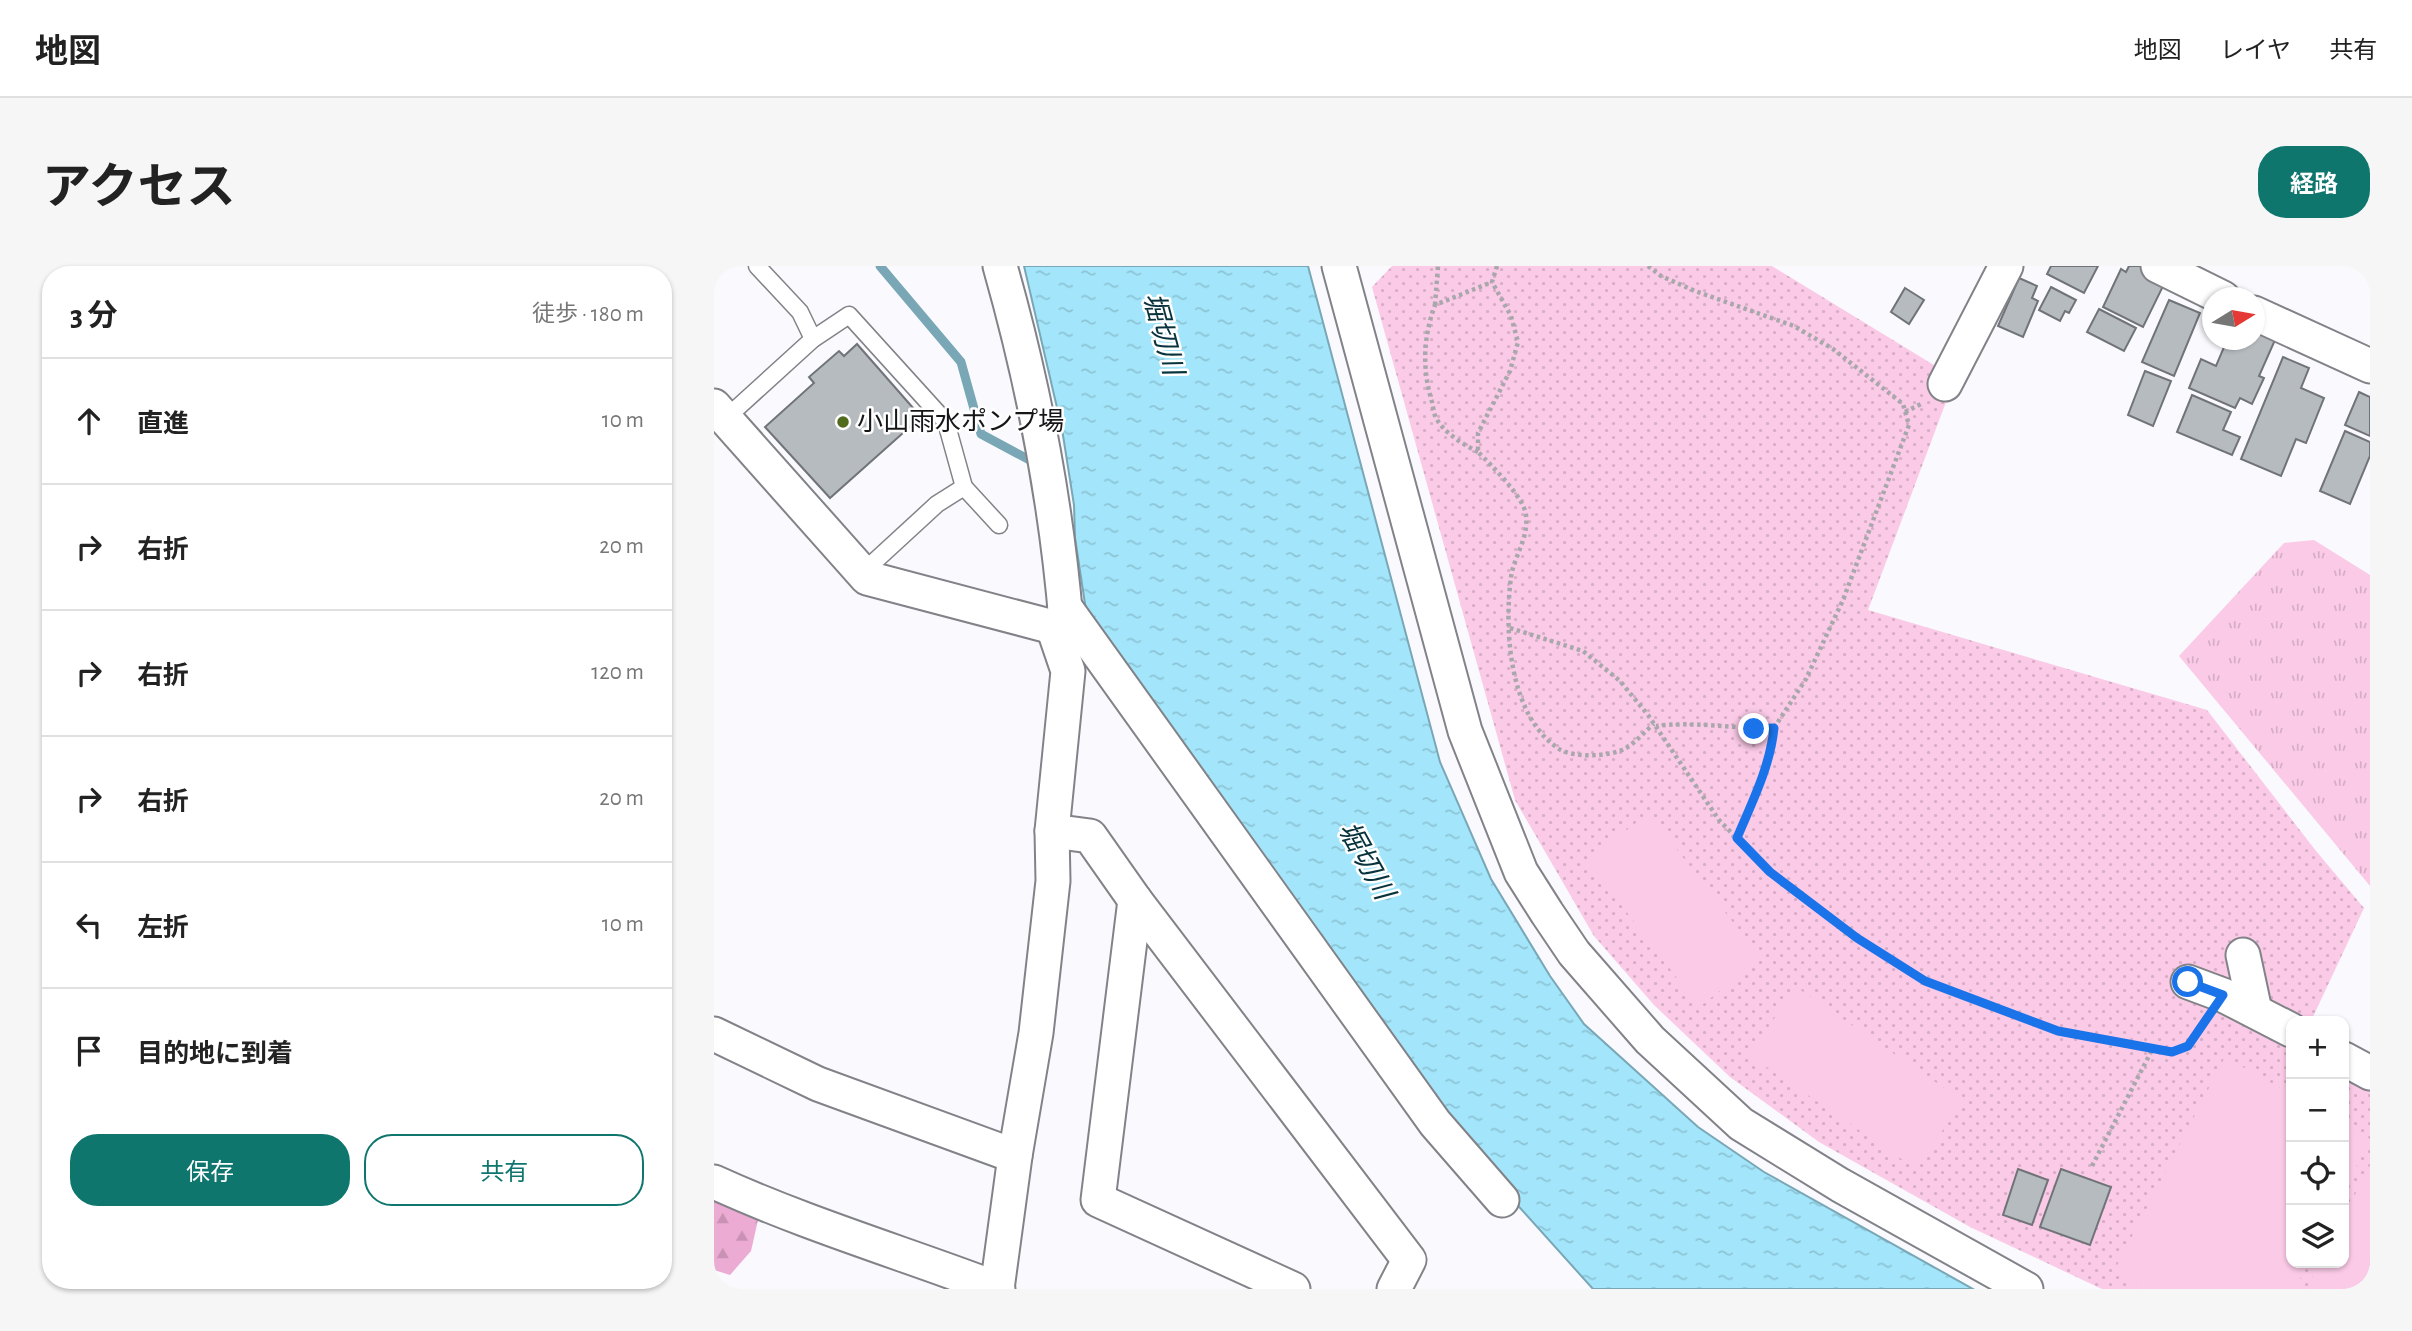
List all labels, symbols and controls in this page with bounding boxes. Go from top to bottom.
text: 地図 [35,36,101,69]
text: 地図 [2134,39,2182,63]
text: レイヤ [2220,39,2291,63]
text: 共有 [2329,39,2377,63]
button: 経路 [2258,146,2370,218]
text: アクセス [42,164,236,213]
north arrow [2202,287,2265,350]
water label: 堀切川 [1138,289,1189,381]
text: 3 分 [70,301,117,331]
text: 徒歩 · 180 m [532,303,644,326]
icon: ahead [70,402,108,440]
place label: 小山雨水ポンプ場 [857,407,1064,435]
text: 10 m [602,409,644,432]
text: 直進 [137,411,189,437]
marker: 小山雨水ポンプ場 [835,414,851,430]
icon: right [70,528,108,566]
text: 20 m [599,535,644,558]
text: 右折 [137,537,189,563]
icon: right [70,654,108,692]
text: 120 m [591,661,644,684]
text: 右折 [137,663,189,689]
route end [1738,713,1769,744]
icon: right [70,780,108,818]
text: 20 m [599,787,644,810]
text: 右折 [137,789,189,815]
water label: 堀切川 [1332,817,1401,907]
icon: left [70,906,108,944]
text: 10 m [602,913,644,936]
text: 左折 [137,915,189,941]
route start [2172,966,2203,997]
map controls [2286,1016,2349,1268]
button: + [2286,1016,2349,1079]
icon: arrive [70,1032,108,1070]
text: 目的地に到着 [137,1041,293,1067]
button: − [2286,1079,2349,1142]
button: 保存 [70,1134,350,1206]
button: 共有 [364,1134,644,1206]
button: locate [2286,1142,2349,1205]
button: layers [2286,1205,2349,1268]

